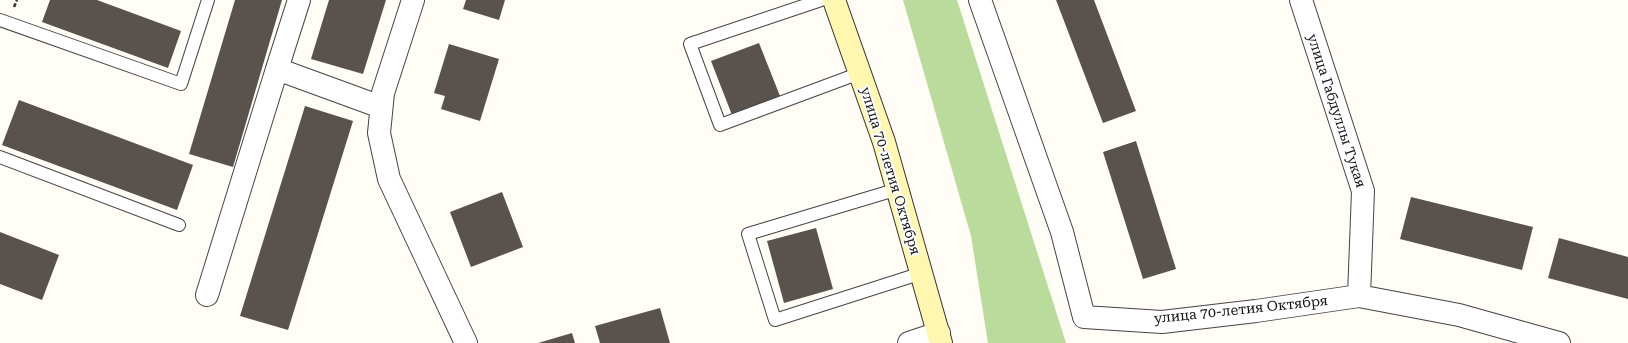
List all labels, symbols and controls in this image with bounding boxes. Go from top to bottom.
street label: улица Габдуллы Тукая [1303,32,1369,190]
street label: улица 70-летия Октября [856,85,924,257]
street label: улица 70-летия Октября [1153,293,1329,327]

